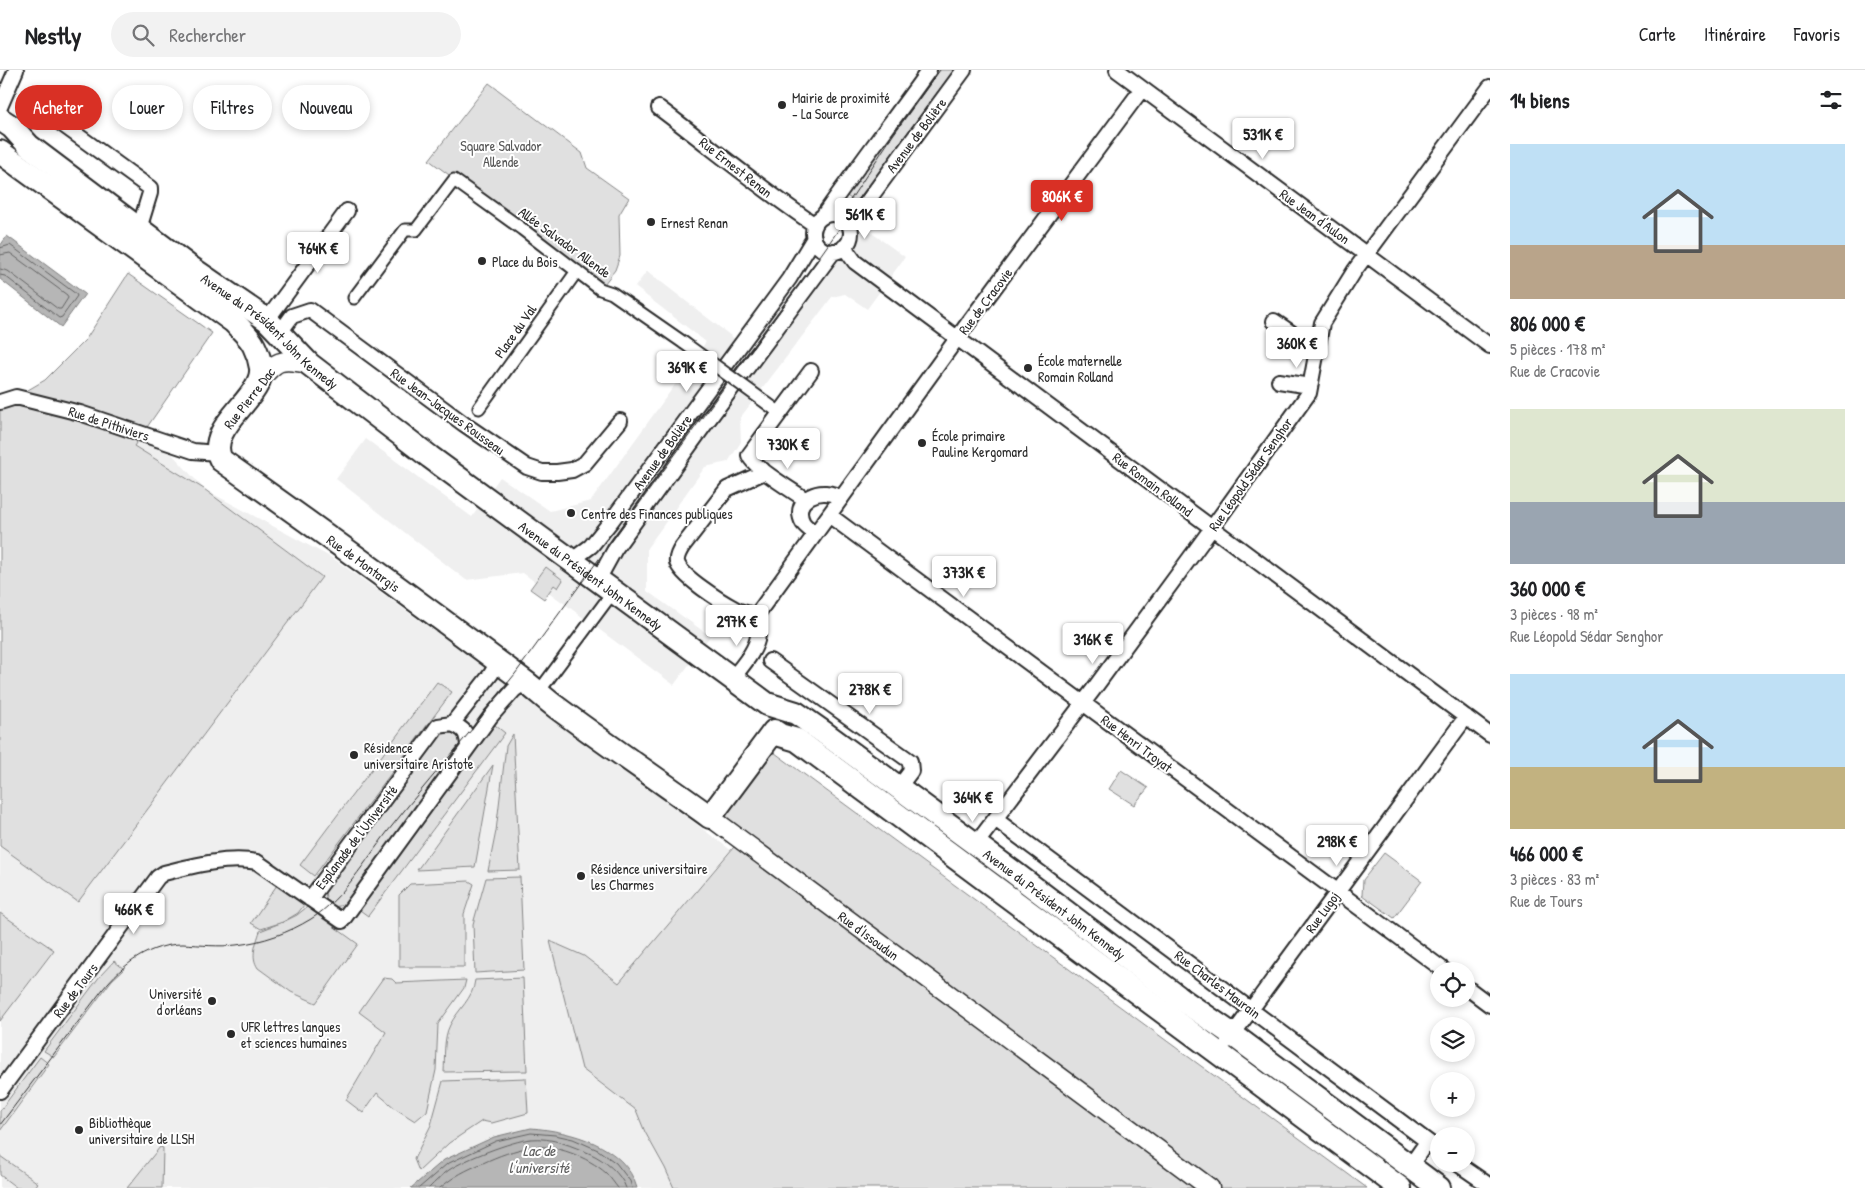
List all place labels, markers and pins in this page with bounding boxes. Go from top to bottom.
place label: Mairie de proximité - La Source [792,88,890,123]
marker: Mairie de proximité - La Source [776,99,788,111]
pin: 531K € [1222,118,1304,160]
pin: 806K € [1021,180,1103,222]
pin: 561K € [824,198,906,240]
place label: Ernest Renan [661,213,728,232]
marker: Ernest Renan [645,216,657,228]
pin: 764K € [277,232,359,274]
place label: Place du Bois [492,252,558,271]
marker: Place du Bois [476,255,488,267]
pin: 360K € [1256,326,1338,369]
pin: 369K € [646,350,728,393]
place label: École maternelle Romain Rolland [1038,351,1122,386]
marker: École maternelle Romain Rolland [1022,362,1034,374]
place label: École primaire Pauline Kergomard [932,426,1028,462]
pin: 730K € [747,428,829,470]
marker: École primaire Pauline Kergomard [916,437,928,449]
place label: Centre des Finances publiques [581,504,733,524]
marker: Centre des Finances publiques [565,507,577,519]
pin: 373K € [923,556,1005,598]
pin: 297K € [696,604,778,647]
pin: 316K € [1052,622,1134,665]
pin: 278K € [829,672,911,715]
place label: Résidence universitaire Aristote [364,738,474,773]
marker: Résidence universitaire Aristote [348,749,360,761]
pin: 364K € [932,780,1014,823]
pin: 298K € [1296,824,1378,867]
place label: Résidence universitaire les Charmes [591,859,708,894]
marker: Résidence universitaire les Charmes [575,870,587,882]
pin: 466K € [93,892,175,935]
place label: Université d'orléans [149,984,202,1019]
marker: Université d'orléans [206,995,218,1007]
place label: UFR lettres langues et sciences humaines [241,1017,347,1052]
marker: UFR lettres langues et sciences humaines [225,1028,237,1040]
place label: Bibliothèque universitaire de LLSH [89,1113,195,1148]
marker: Bibliothèque universitaire de LLSH [73,1124,85,1136]

